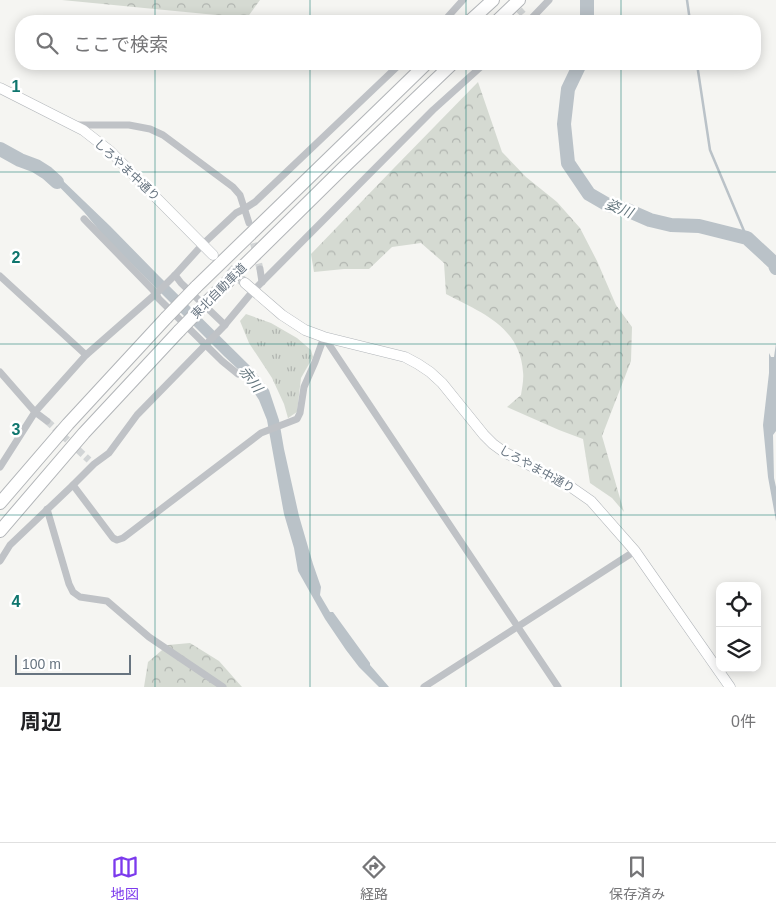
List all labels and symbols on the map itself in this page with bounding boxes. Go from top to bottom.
text: 1 [12,78,21,95]
street label: しろやま中通り [92,136,162,204]
water label: 姿川 [603,195,637,221]
text: 2 [12,249,21,266]
street label: 東北自動車道 [189,261,249,321]
water label: 赤川 [236,363,267,397]
text: 3 [12,421,21,438]
street label: しろやま中通り [497,443,577,495]
text: 4 [12,593,21,610]
scale bar [15,652,131,675]

